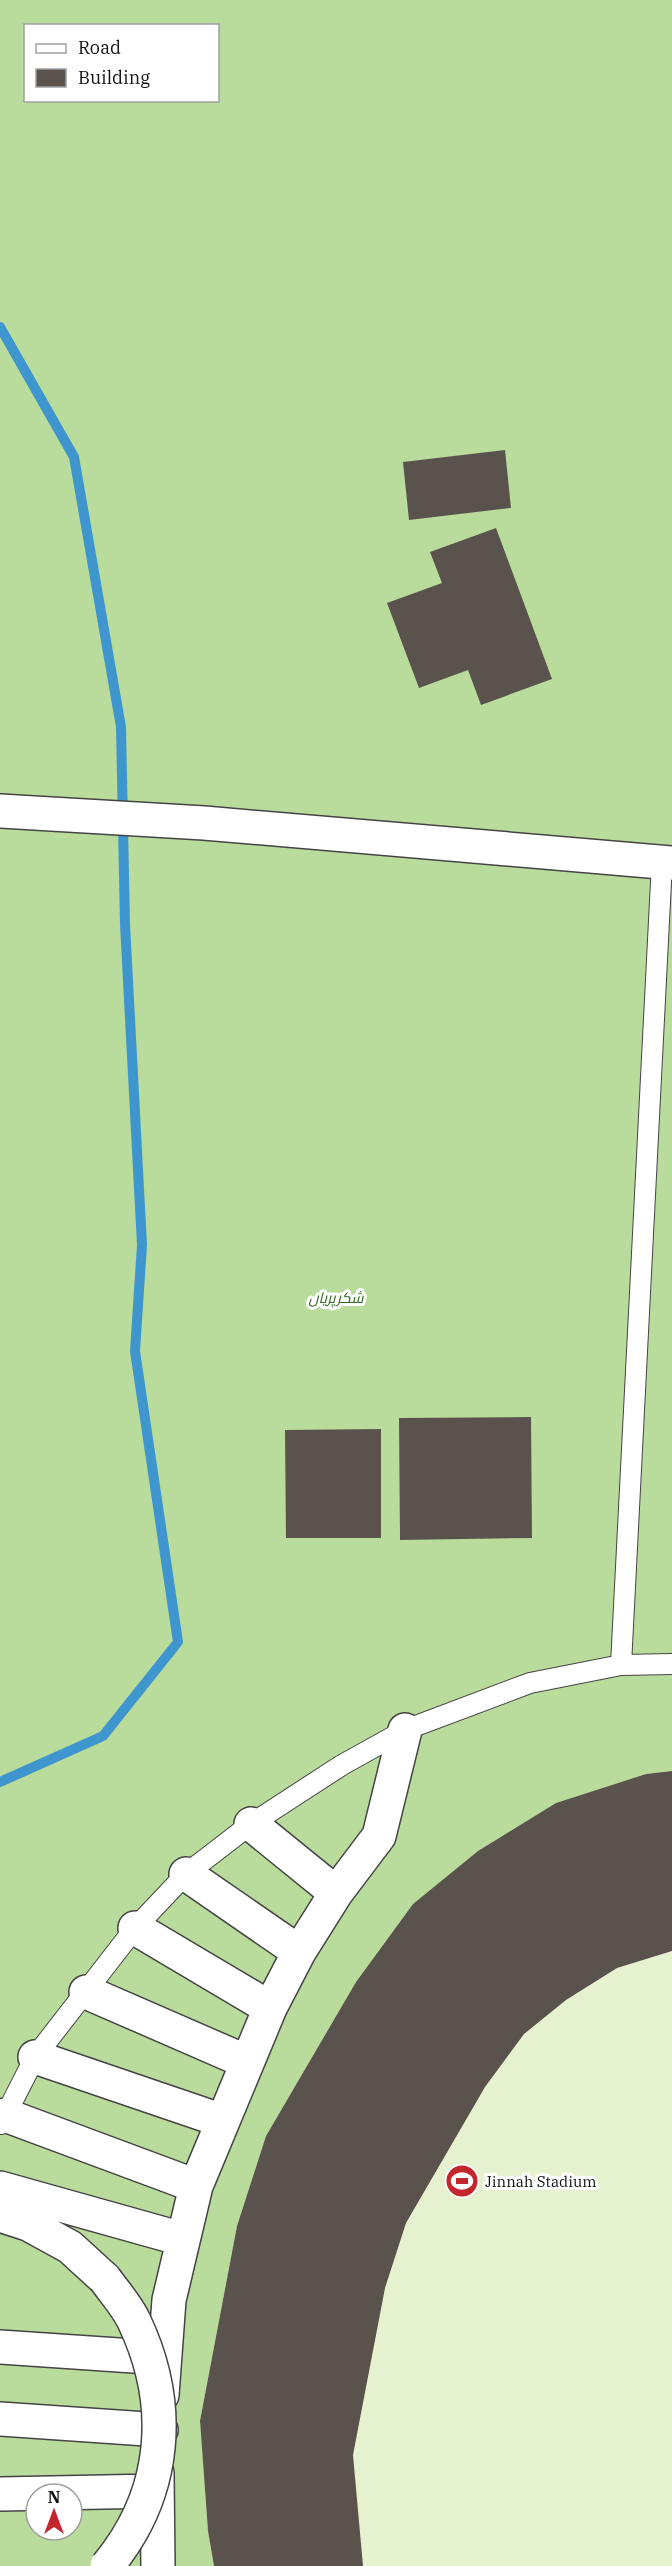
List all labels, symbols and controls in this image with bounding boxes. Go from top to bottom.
legend [24,24,219,102]
text: Road [78,36,121,59]
text: Building [78,66,150,89]
park label: شکرپریاں [309,1288,364,1308]
sports icon: Jinnah Stadium [444,2163,480,2199]
place label: Jinnah Stadium [485,2172,597,2191]
north arrow [24,2482,84,2542]
text: N [48,2487,60,2507]

